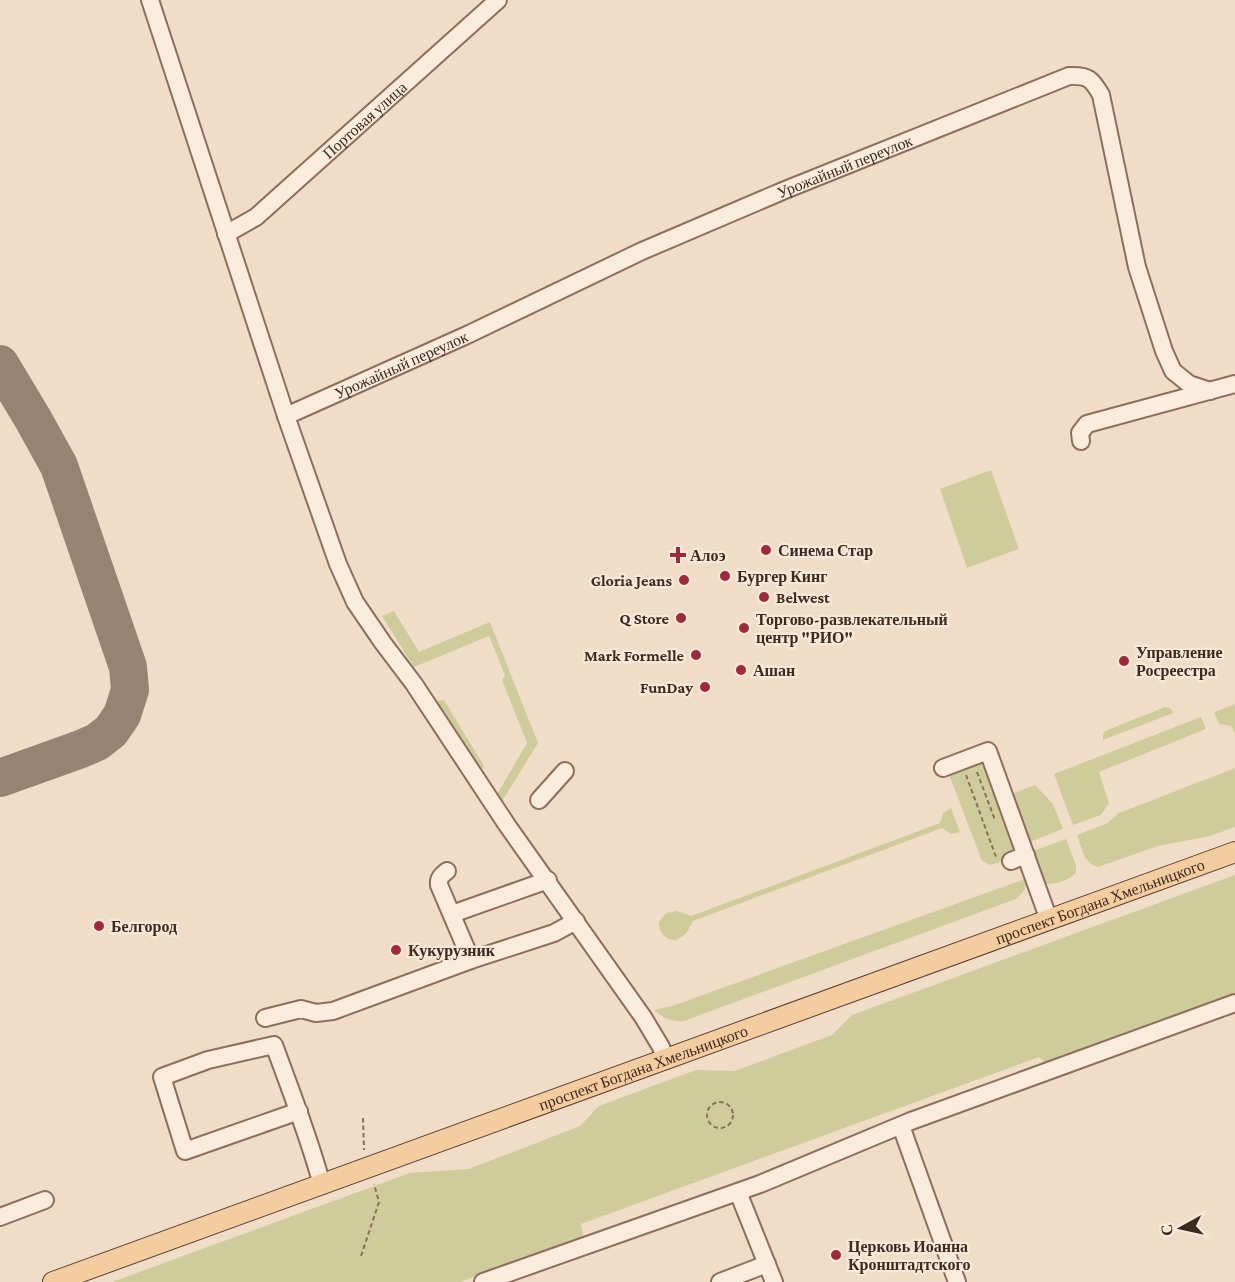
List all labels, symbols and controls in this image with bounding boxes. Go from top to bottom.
street label: Портовая улица [319,78,410,162]
street label: Урожайный переулок [774,132,915,201]
street label: Урожайный переулок [332,328,471,402]
place label: Синема Стар [778,542,873,560]
marker: Синема Стар [759,543,773,557]
place label: Алоэ [690,547,726,564]
marker: Алоэ [671,548,685,562]
place label: Бургер Кинг [737,568,828,586]
marker: Бургер Кинг [718,569,732,583]
place label: Gloria Jeans [591,572,672,589]
marker: Gloria Jeans [677,573,691,587]
place label: Belwest [776,589,830,606]
marker: Belwest [757,590,771,604]
place label: Q Store [620,610,670,627]
marker: Q Store [674,611,688,625]
place label: Торгово-развлекательный центр "РИО" [756,611,948,647]
marker: Торгово-развлекательный центр "РИО" [737,621,751,635]
place label: Управление Росреестра [1136,644,1223,680]
place label: Mark Formelle [584,647,685,664]
marker: Mark Formelle [689,648,703,662]
marker: Управление Росреестра [1117,654,1131,668]
place label: Ашан [753,662,795,679]
marker: Ашан [734,663,748,677]
place label: FunDay [640,679,693,696]
marker: FunDay [698,680,712,694]
street label: проспект Богдана Хмельницкого [993,856,1207,947]
place label: Белгород [111,918,177,936]
marker: Белгород [92,919,106,933]
place label: Кукурузник [408,942,496,960]
marker: Кукурузник [389,943,403,957]
street label: проспект Богдана Хмельницкого [537,1022,750,1114]
north arrow [1151,1198,1211,1258]
text: С [1157,1223,1176,1237]
place label: Церковь Иоанна Кронштадтского [848,1238,970,1274]
marker: Церковь Иоанна Кронштадтского [829,1248,843,1262]

